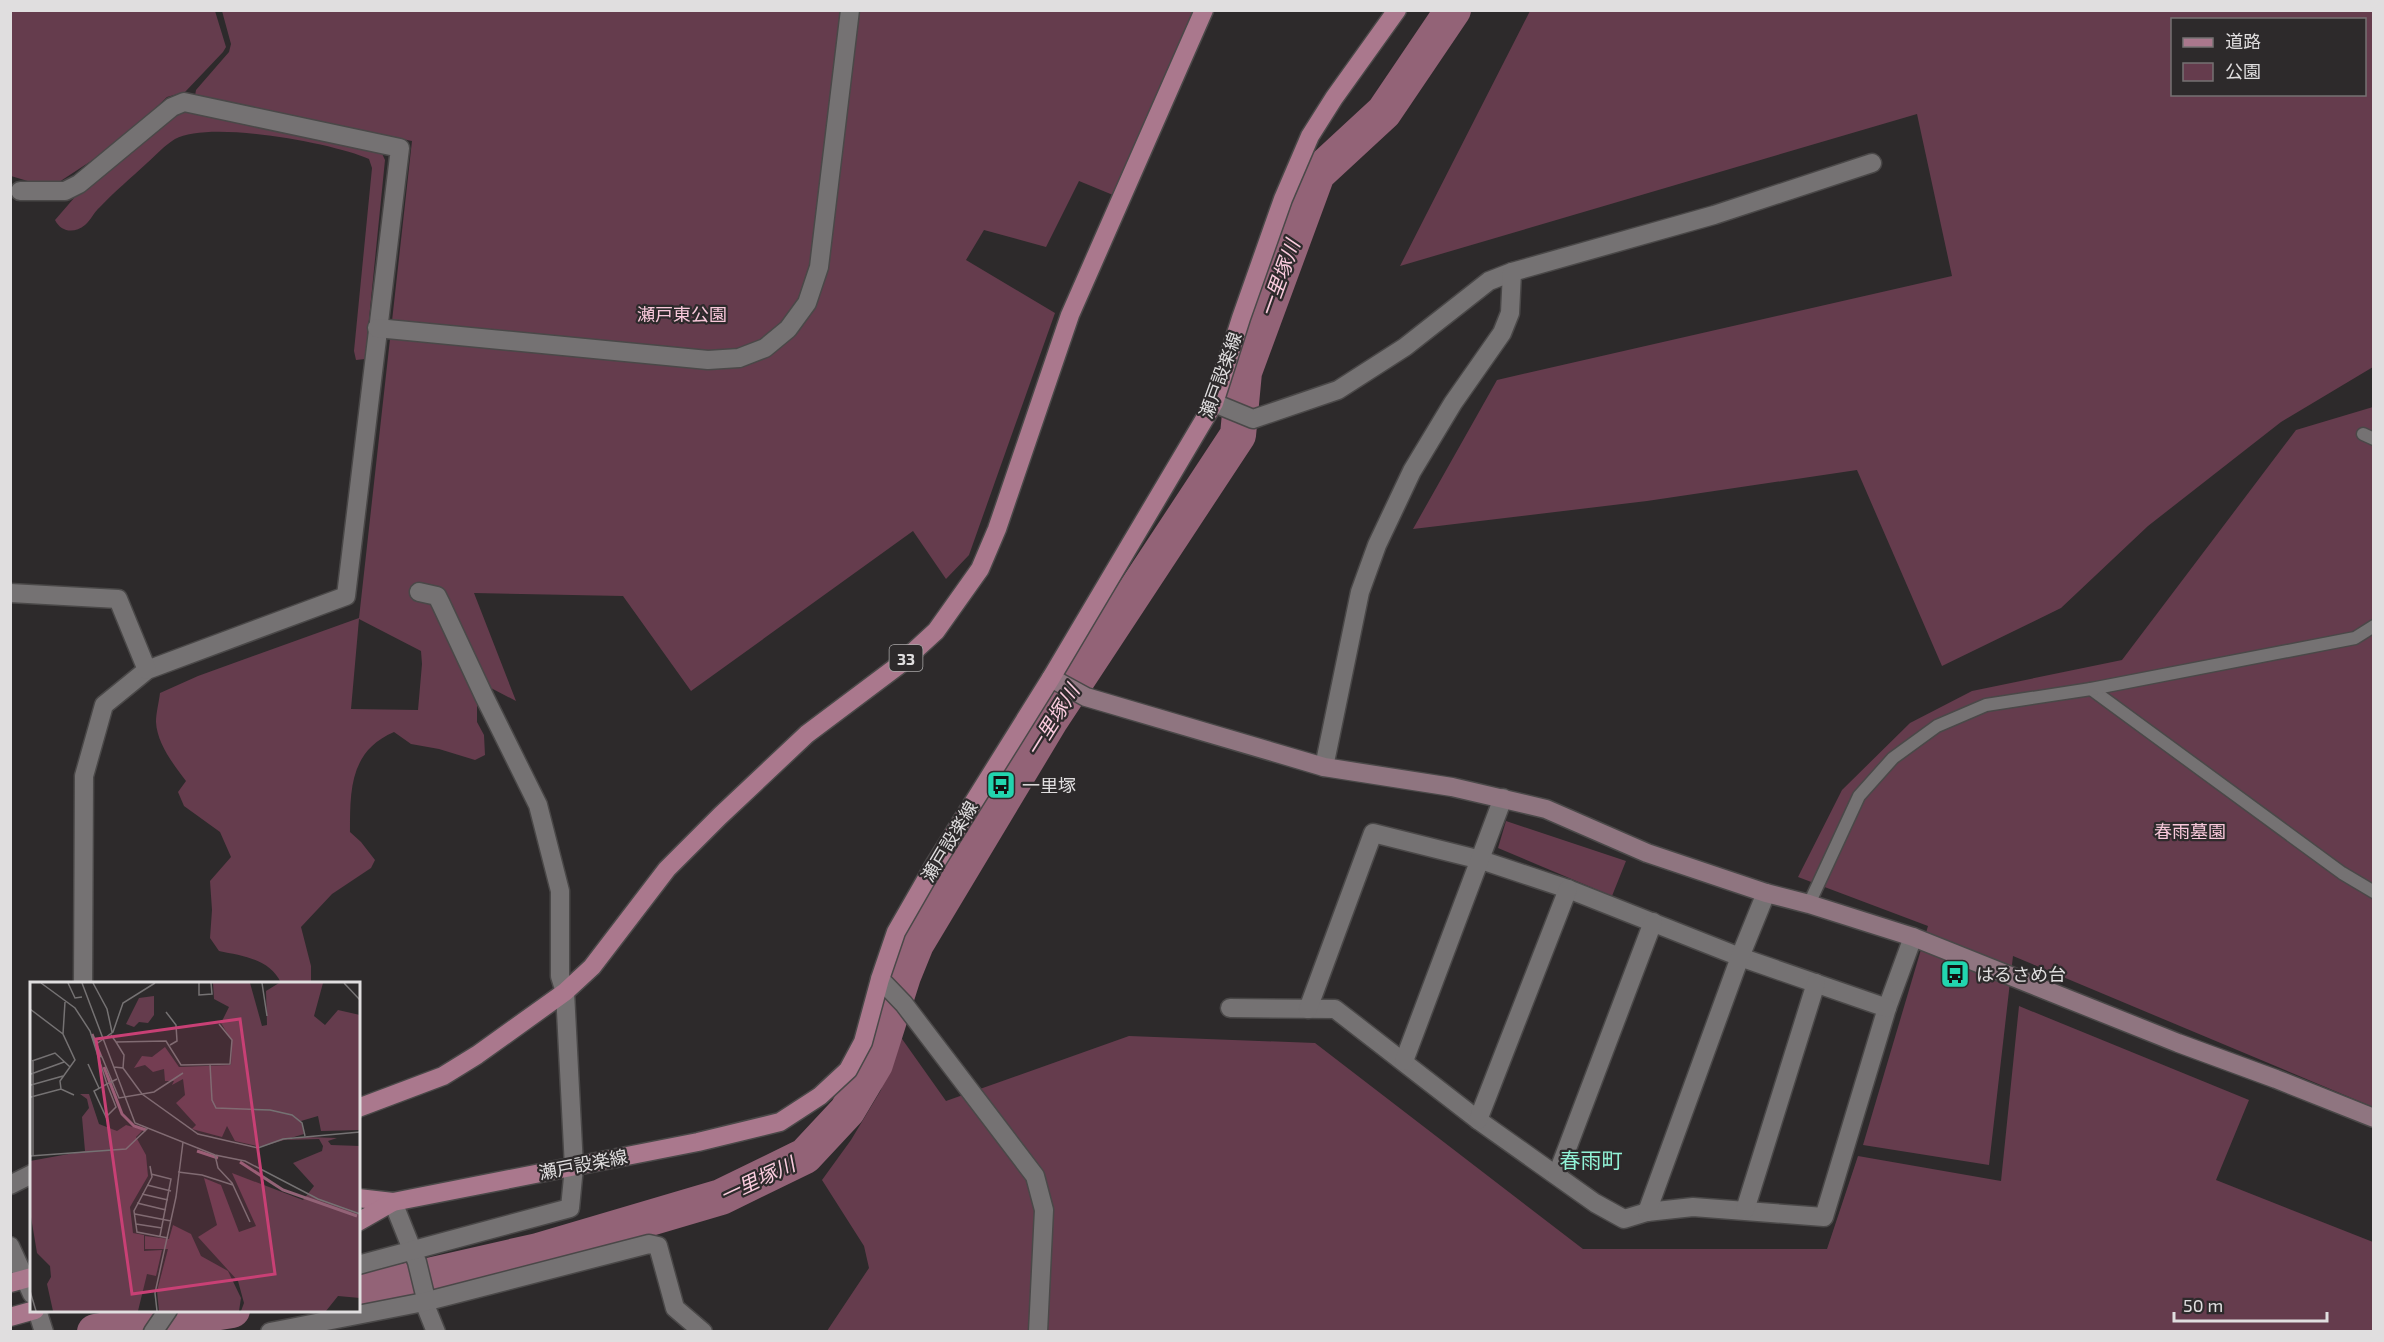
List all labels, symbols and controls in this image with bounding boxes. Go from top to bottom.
legend [2171,18,2366,96]
text: 道路 [2225,30,2261,52]
text: 公園 [2225,60,2261,82]
water label: 一里塚川 [1254,234,1305,320]
park label: 瀬戸東公園 [637,303,727,325]
street label: 瀬戸設楽線 [1194,329,1246,421]
road number: 33 [890,645,922,671]
water label: 一里塚川 [1021,678,1084,760]
bus stop icon: 一里塚 [985,769,1017,801]
place label: 一里塚 [1022,774,1076,796]
street label: 瀬戸設楽線 [916,797,982,885]
park label: 春雨墓園 [2154,820,2226,842]
bus stop icon: はるさめ台 [1939,958,1971,990]
place label: はるさめ台 [1976,963,2066,985]
inset map [30,982,360,1312]
street label: 瀬戸設楽線 [537,1145,629,1183]
district label: 春雨町 [1560,1147,1623,1172]
water label: 一里塚川 [716,1150,800,1207]
scale bar [2174,1285,2327,1323]
text: 50 m [2183,1294,2223,1316]

